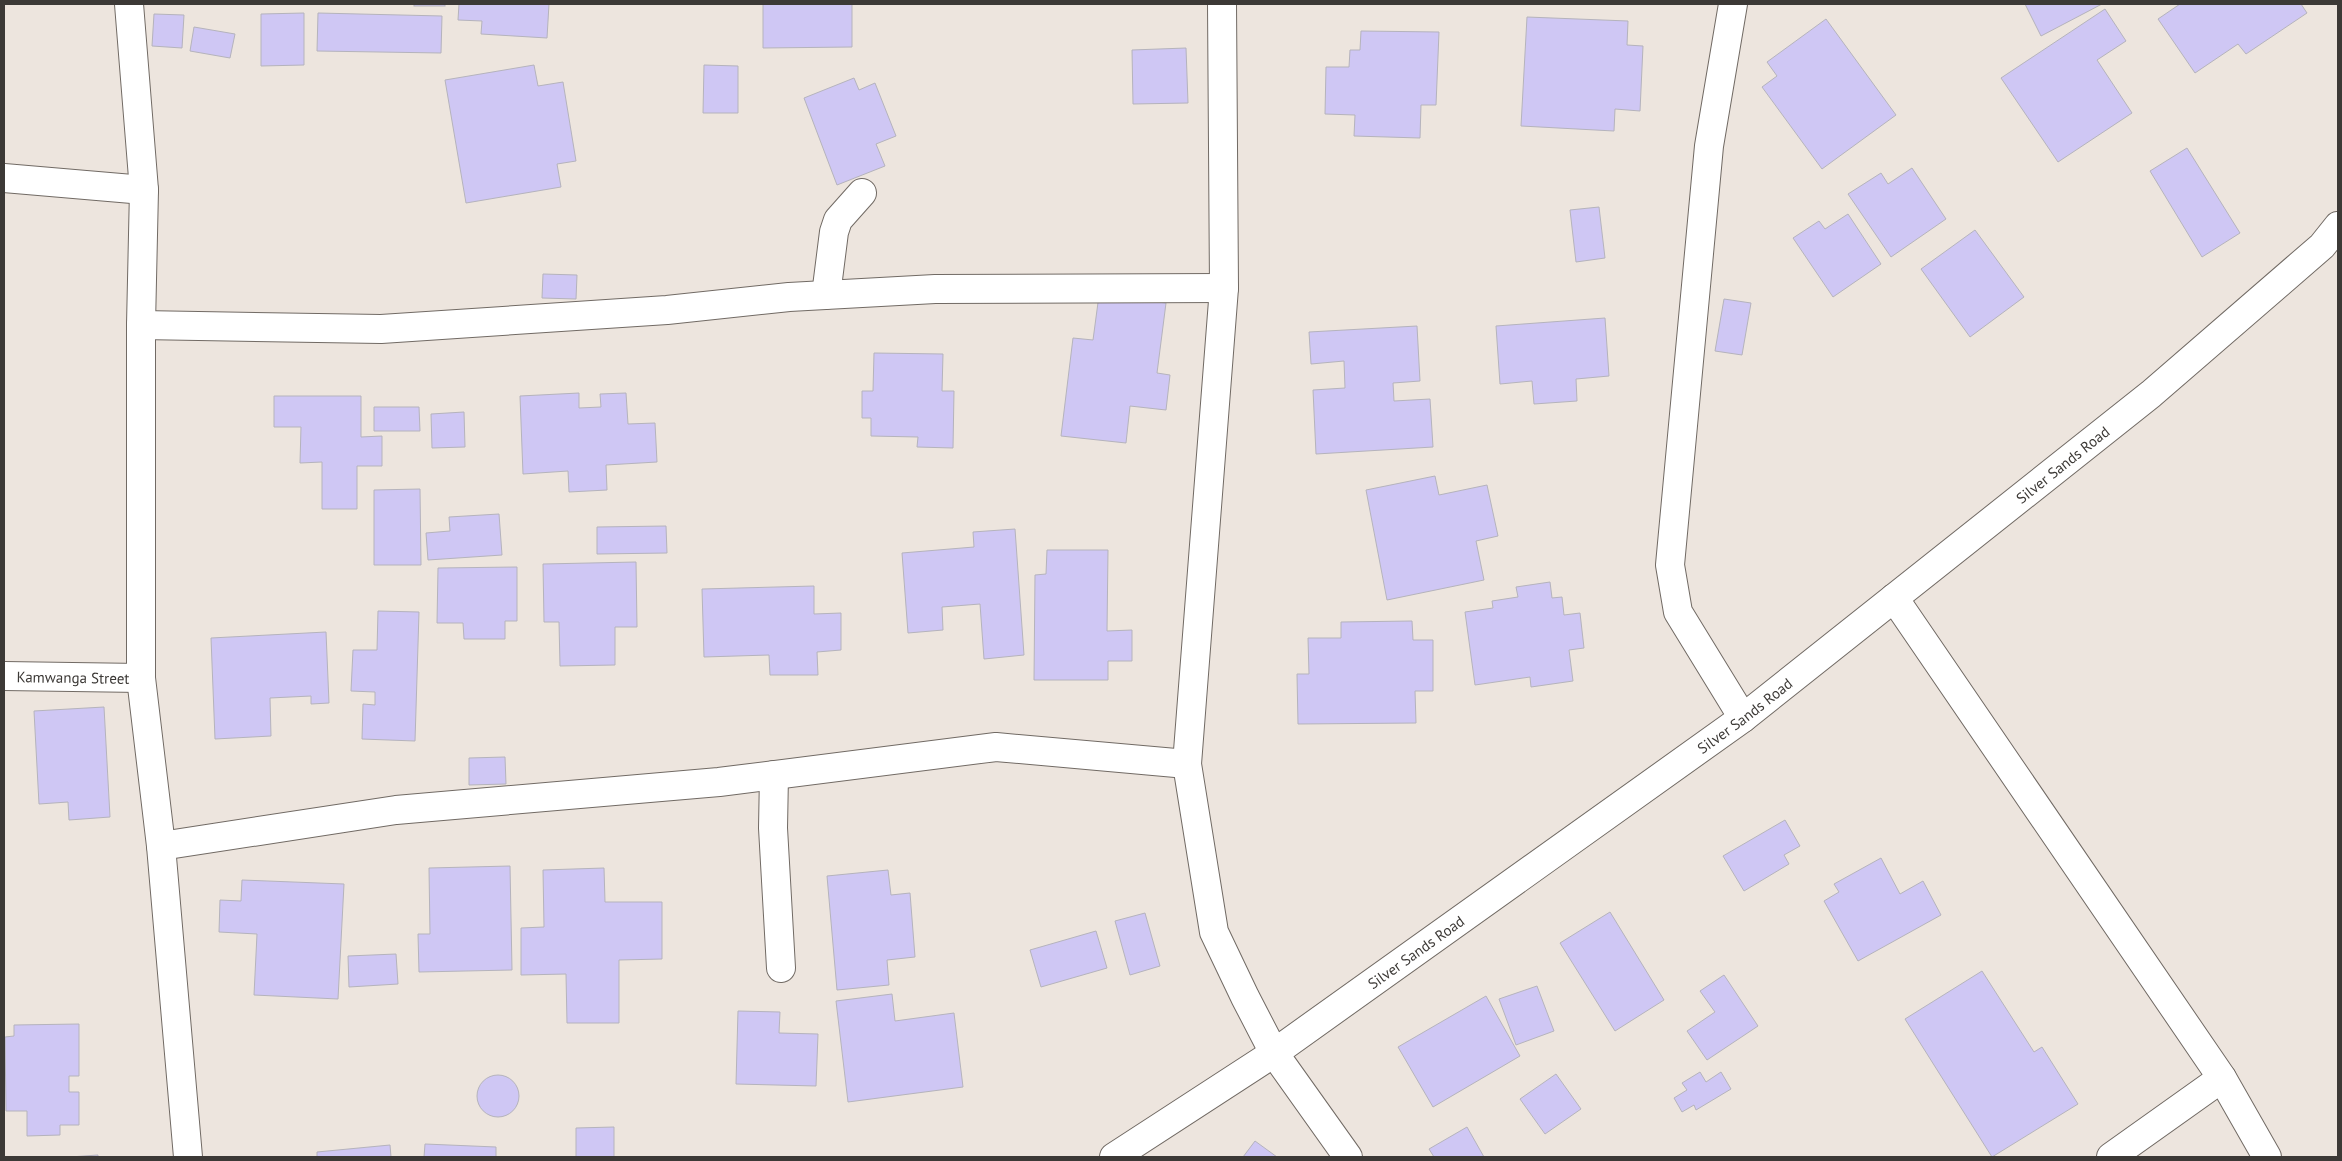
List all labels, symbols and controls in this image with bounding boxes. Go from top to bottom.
street label: Silver Sands Road [2012,421,2113,507]
street label: Kamwanga Street [16,667,130,687]
street label: Silver Sands Road [1693,673,1796,757]
street label: Silver Sands Road [1364,911,1468,993]

